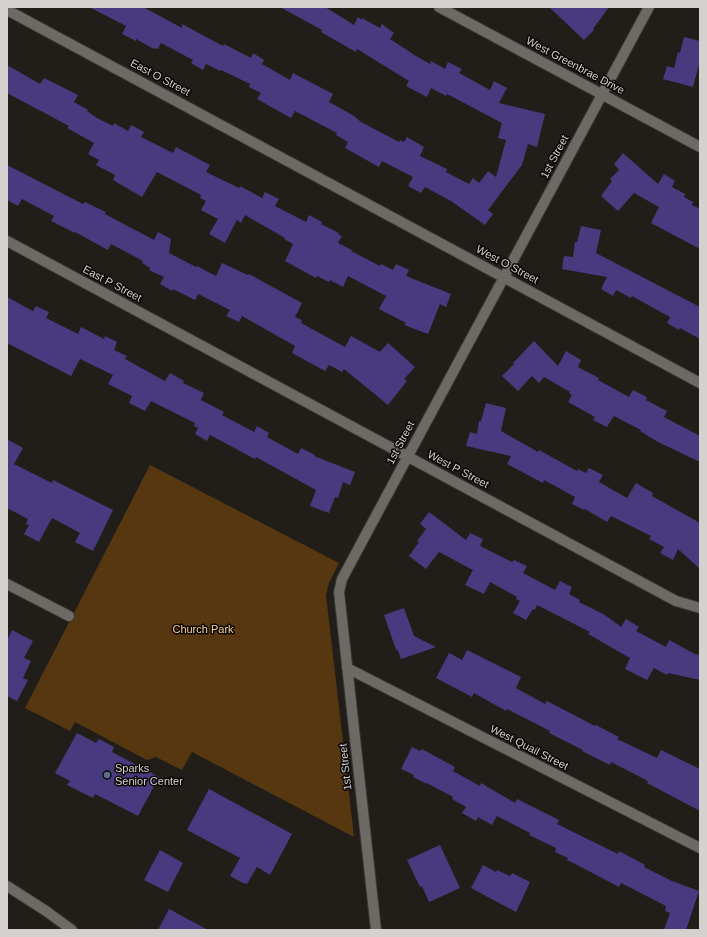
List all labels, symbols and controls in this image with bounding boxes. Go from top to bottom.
street label: West Greenbrae Drive [524,35,626,97]
street label: East O Street [128,57,192,99]
street label: 1st Street [538,133,572,181]
street label: West O Street [473,243,541,287]
street label: East P Street [80,263,144,305]
street label: 1st Street [384,419,418,467]
street label: West P Street [425,448,491,492]
park label: Church Park [172,623,234,637]
street label: West Quail Street [488,723,570,773]
street label: 1st Street [337,743,355,791]
place label: Sparks Senior Center [115,762,183,788]
marker: Sparks Senior Center [102,770,112,780]

